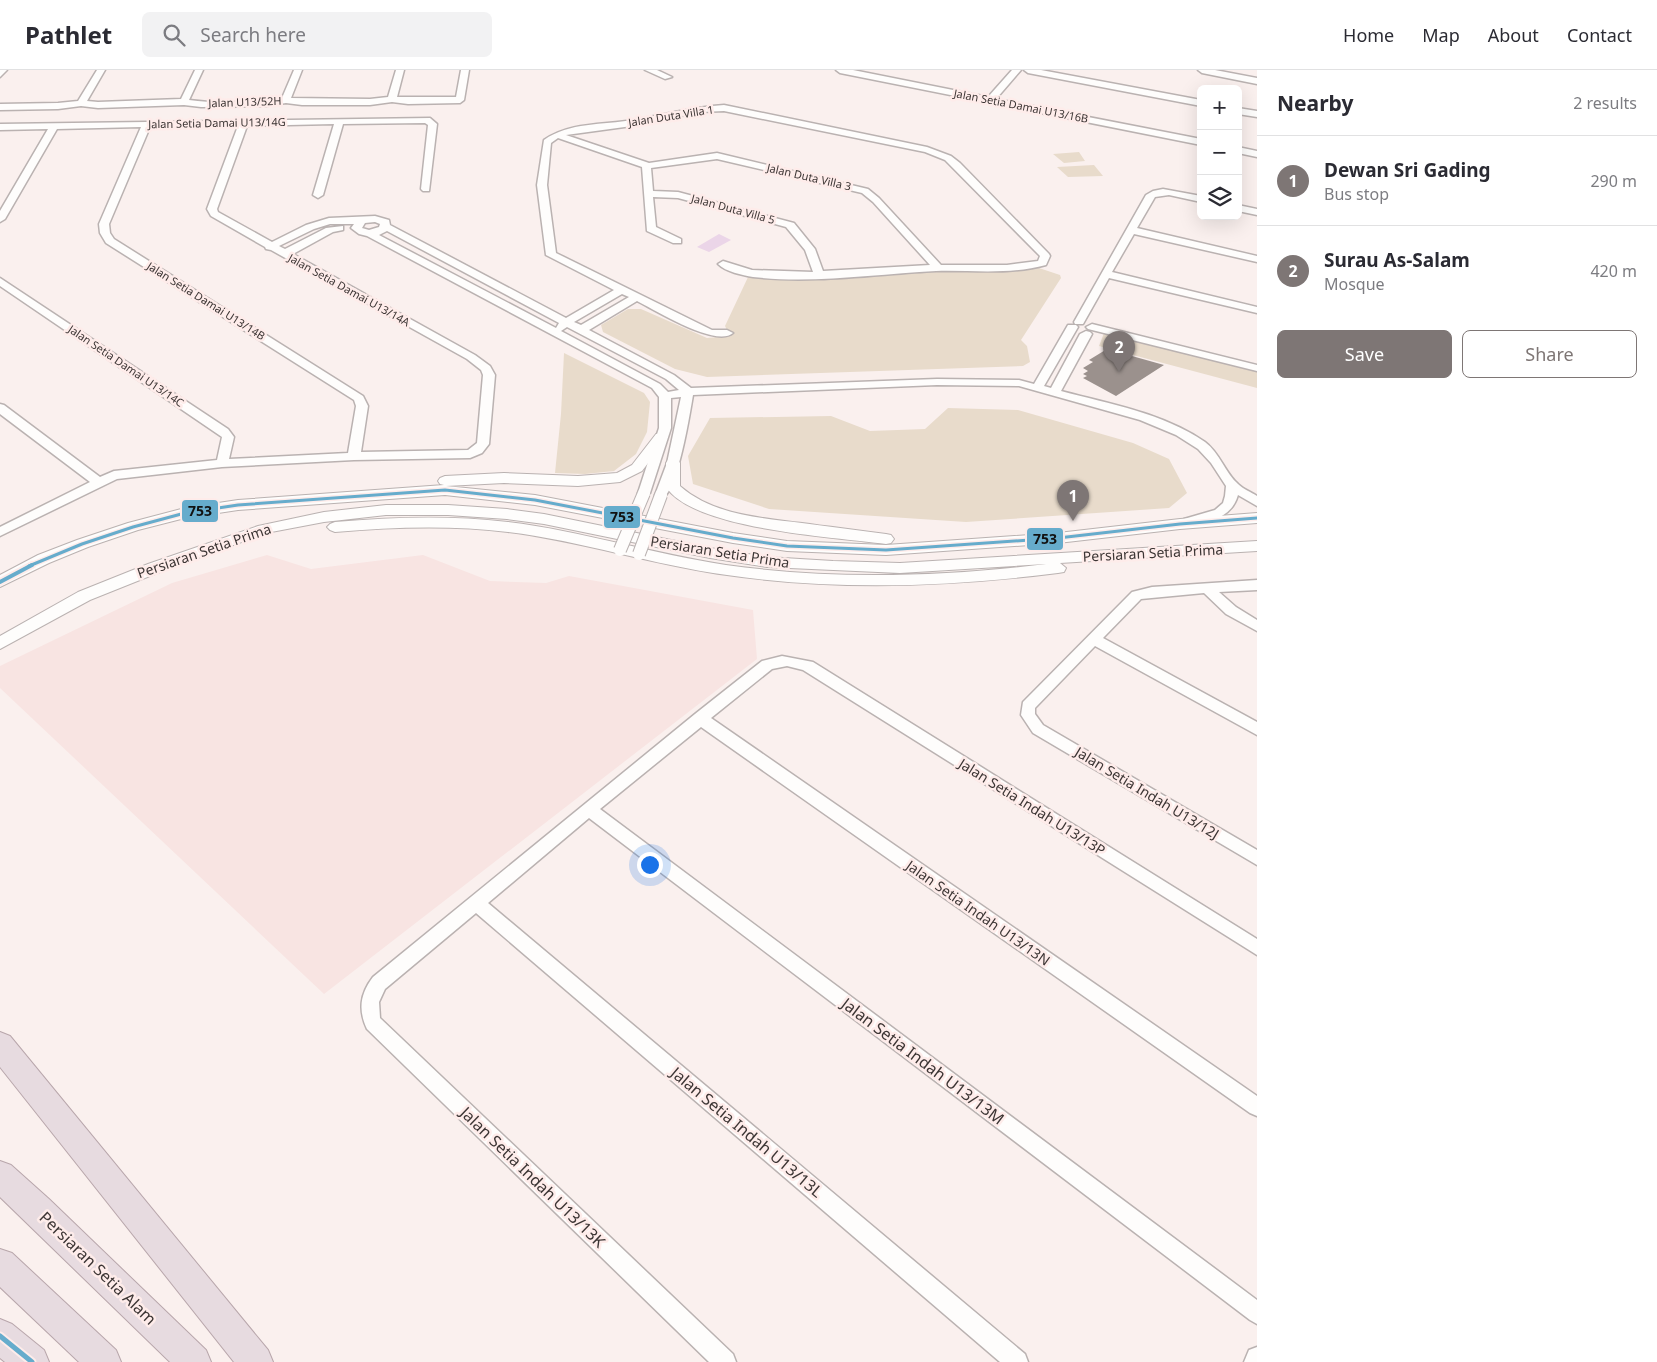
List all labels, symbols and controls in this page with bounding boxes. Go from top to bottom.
search box [142,12,492,57]
text: Pathlet [25,18,112,51]
icon: search [160,21,188,49]
text: Search here [200,22,306,48]
text: Home [1343,23,1394,47]
text: Map [1422,23,1460,47]
text: About [1488,23,1539,47]
text: Contact [1567,23,1632,47]
street label: Jalan Setia Damai U13/16B [952,85,1090,126]
map controls [1197,85,1242,220]
button: + [1197,85,1242,130]
text: Nearby [1277,89,1353,117]
text: 2 results [1573,92,1637,114]
street label: Jalan U13/52H [207,93,282,110]
street label: Jalan Duta Villa 1 [626,101,715,130]
street label: Jalan Setia Damai U13/14G [147,114,286,131]
button: − [1197,130,1242,175]
text: Dewan Sri Gading [1324,157,1491,183]
street label: Jalan Duta Villa 3 [764,159,853,194]
text: 1 [1288,170,1298,192]
text: 290 m [1590,170,1637,192]
button: layers [1197,175,1242,220]
text: Bus stop [1324,183,1389,205]
street label: Jalan Duta Villa 5 [689,190,777,227]
text: Surau As-Salam [1324,247,1470,273]
street label: Jalan Setia Damai U13/14A [285,249,413,330]
street label: Jalan Setia Damai U13/14B [143,257,268,343]
text: 2 [1288,260,1298,282]
text: 420 m [1590,260,1637,282]
text: Mosque [1324,273,1385,295]
street label: Jalan Setia Damai U13/14C [65,321,187,410]
button: Save [1277,330,1452,378]
button: Share [1462,330,1637,378]
pin: 2 [1103,331,1135,372]
pin: 1 [1057,480,1089,521]
line badge: 753 [181,499,219,523]
text: 753 [188,501,212,520]
line badge: 753 [603,505,641,529]
text: 753 [610,507,634,526]
street label: Persiaran Setia Prima [134,519,273,582]
line badge: 753 [1026,527,1064,551]
text: 753 [1033,529,1057,548]
street label: Persiaran Setia Prima [649,531,791,572]
street label: Persiaran Setia Prima [1082,539,1224,566]
street label: Jalan Setia Indah U13/12J [1070,741,1223,843]
street label: Jalan Setia Indah U13/13P [954,753,1109,859]
your location [637,852,663,878]
street label: Jalan Setia Indah U13/13N [901,854,1054,970]
street label: Jalan Setia Indah U13/13M [836,991,1009,1129]
street label: Jalan Setia Indah U13/13L [665,1061,828,1202]
street label: Jalan Setia Indah U13/13K [454,1100,610,1252]
street label: Persiaran Setia Alam [35,1206,161,1330]

